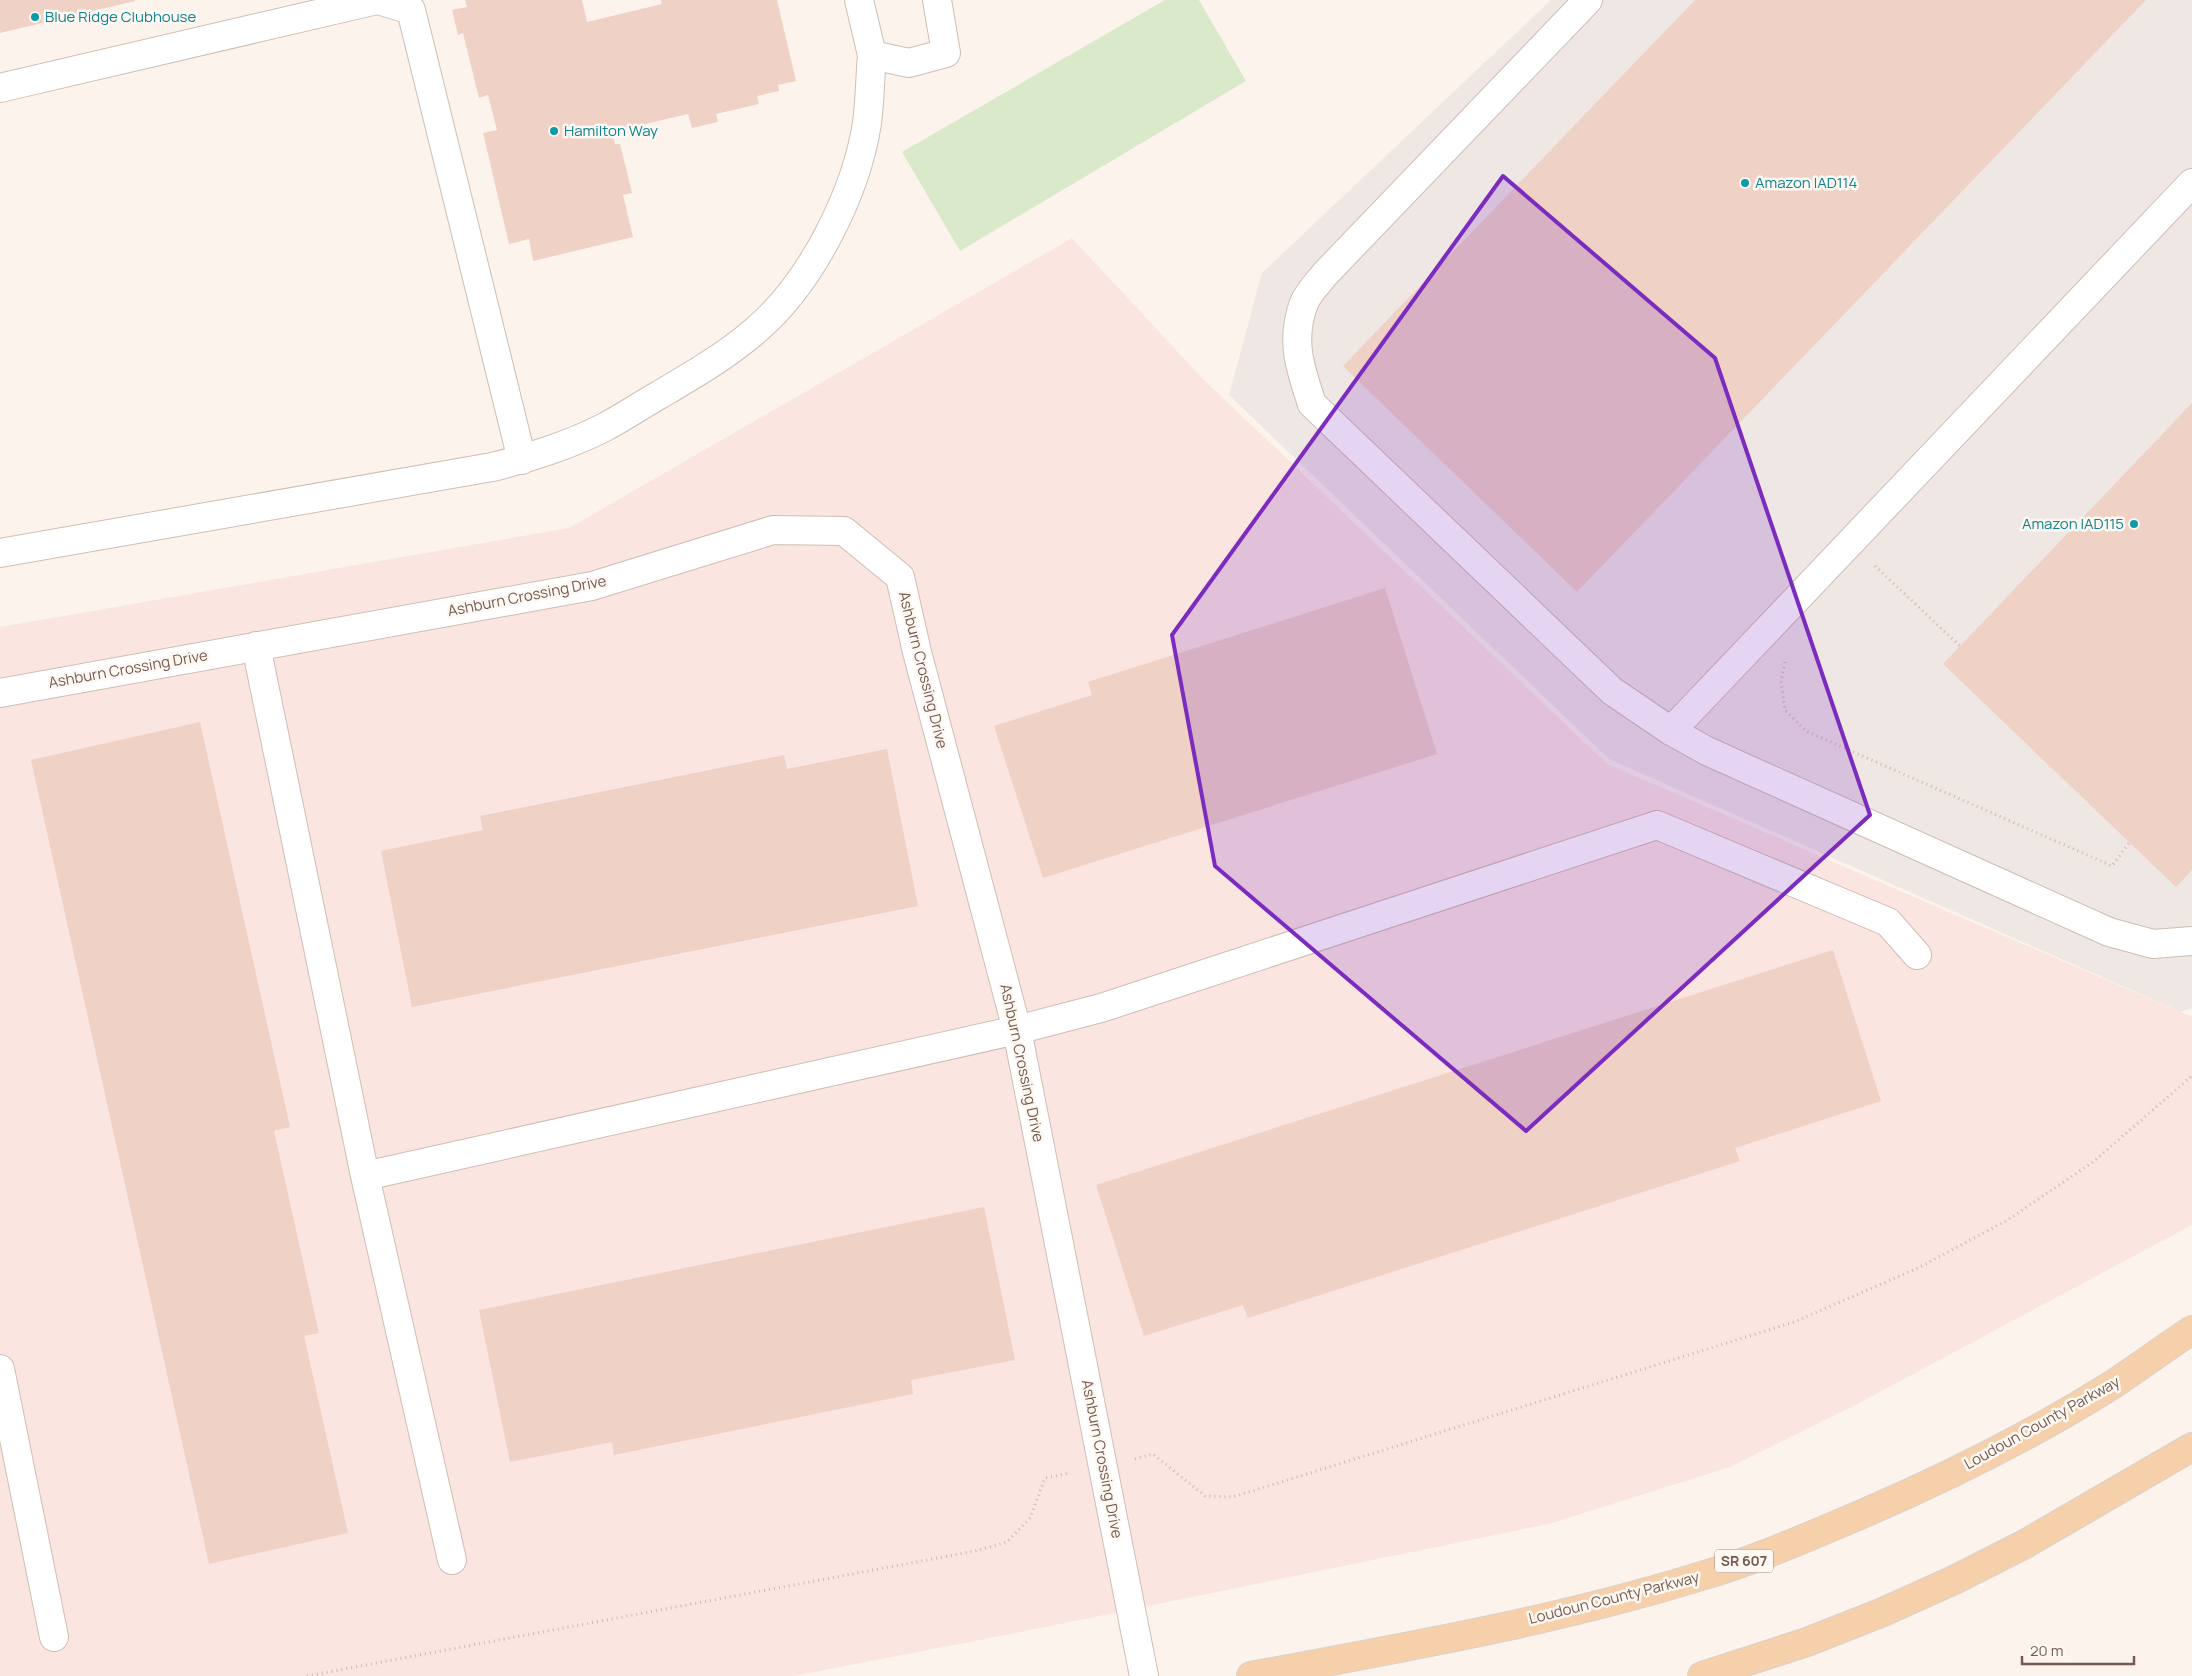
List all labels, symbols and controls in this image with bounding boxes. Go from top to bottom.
place label: Blue Ridge Clubhouse [45,6,196,27]
marker: Blue Ridge Clubhouse [29,11,41,23]
place label: Hamilton Way [564,120,658,141]
marker: Hamilton Way [548,125,560,137]
place label: Amazon IAD114 [1755,172,1857,193]
marker: Amazon IAD114 [1739,177,1751,189]
place label: Amazon IAD115 [2022,513,2124,534]
marker: Amazon IAD115 [2128,518,2140,530]
street label: Ashburn Crossing Drive [446,570,608,621]
street label: Ashburn Crossing Drive [894,589,953,751]
street label: Ashburn Crossing Drive [47,644,209,693]
street label: Ashburn Crossing Drive [995,982,1050,1144]
street label: Loudoun County Parkway [1960,1371,2123,1474]
street label: Ashburn Crossing Drive [1077,1378,1128,1540]
road number: SR 607 [1715,1550,1773,1572]
street label: Loudoun County Parkway [1526,1566,1701,1629]
scale bar [2022,1634,2134,1666]
text: 20 m [2030,1640,2063,1661]

